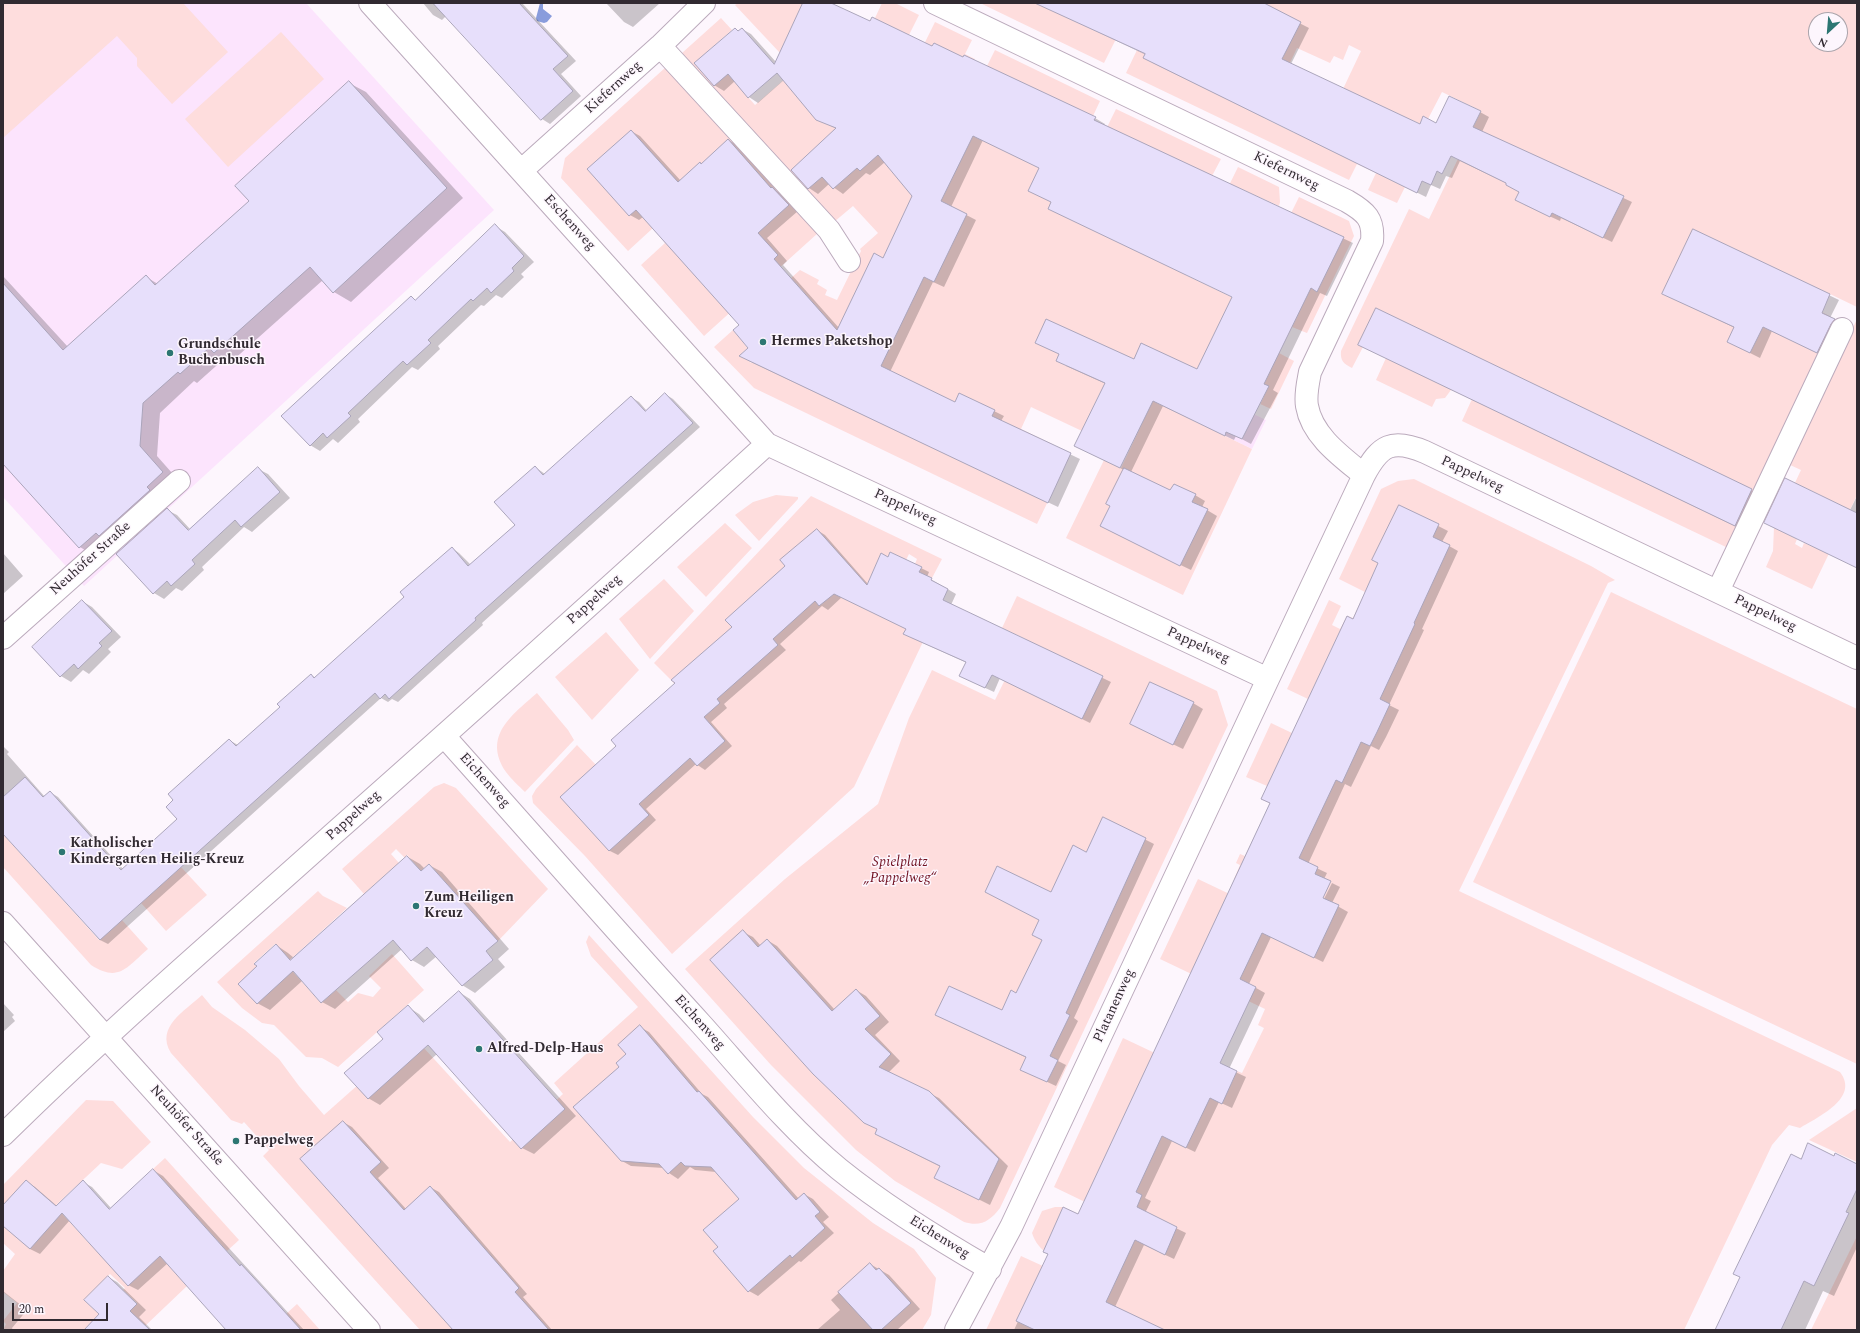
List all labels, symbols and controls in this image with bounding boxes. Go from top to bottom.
north arrow [1808,12,1848,52]
text: N [1815,33,1831,52]
street label: Kiefernweg [582,58,646,118]
street label: Kiefernweg [1250,149,1322,195]
street label: Eschenweg [539,191,599,255]
place label: Hermes Paketshop [771,334,893,350]
place label: Grundschule Buchenbusch [178,337,265,370]
marker: Hermes Paketshop [758,337,768,347]
marker: Grundschule Buchenbusch [165,348,175,358]
street label: Pappelweg [1438,453,1506,497]
street label: Pappelweg [871,486,939,530]
street label: Neuhöfer Straße [47,518,135,600]
street label: Pappelweg [564,571,626,629]
street label: Pappelweg [1731,592,1799,636]
street label: Pappelweg [1164,624,1232,668]
street label: Eichenweg [455,750,513,812]
street label: Pappelweg [323,787,385,845]
place label: Katholischer Kindergarten Heilig-Kreuz [70,836,244,868]
marker: Katholischer Kindergarten Heilig-Kreuz [57,847,67,857]
park label: Spielplatz „Pappelweg“ [864,855,936,888]
place label: Zum Heiligen Kreuz [424,890,514,922]
marker: Zum Heiligen Kreuz [411,901,421,911]
street label: Platanenweg [1091,966,1139,1046]
street label: Eichenweg [670,992,728,1054]
place label: Alfred-Delp-Haus [487,1041,604,1057]
marker: Alfred-Delp-Haus [474,1044,484,1054]
street label: Neuhöfer Straße [145,1082,227,1170]
place label: Pappelweg [244,1133,313,1149]
marker: Pappelweg [231,1136,241,1146]
street label: Eichenweg [906,1213,972,1263]
scale bar [14,1295,110,1321]
text: 20 m [19,1300,44,1319]

